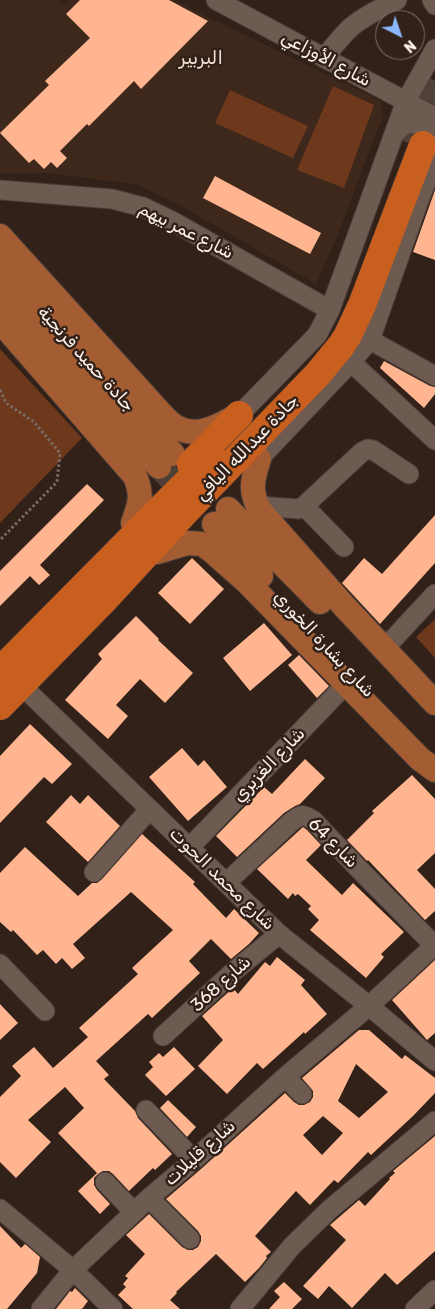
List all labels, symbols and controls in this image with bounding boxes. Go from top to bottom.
north arrow [375,10,425,60]
street label: شارع الأوزاعي [278,26,374,92]
text: N [400,36,419,56]
district label: البربير [179,48,223,70]
street label: شارع عمر بيهم [135,198,237,264]
street label: جادة حميد فرنجية [33,302,139,416]
street label: جادة عبدالله اليافي [191,390,303,506]
street label: شارع بشارة الخوري [269,586,379,702]
street label: شارع الغزيري [228,723,310,807]
street label: شارع 64 [303,813,363,873]
street label: شارع محمد الحوت [165,823,279,935]
street label: شارع 368 [186,951,256,1017]
street label: شارع قليلات [160,1115,240,1191]

